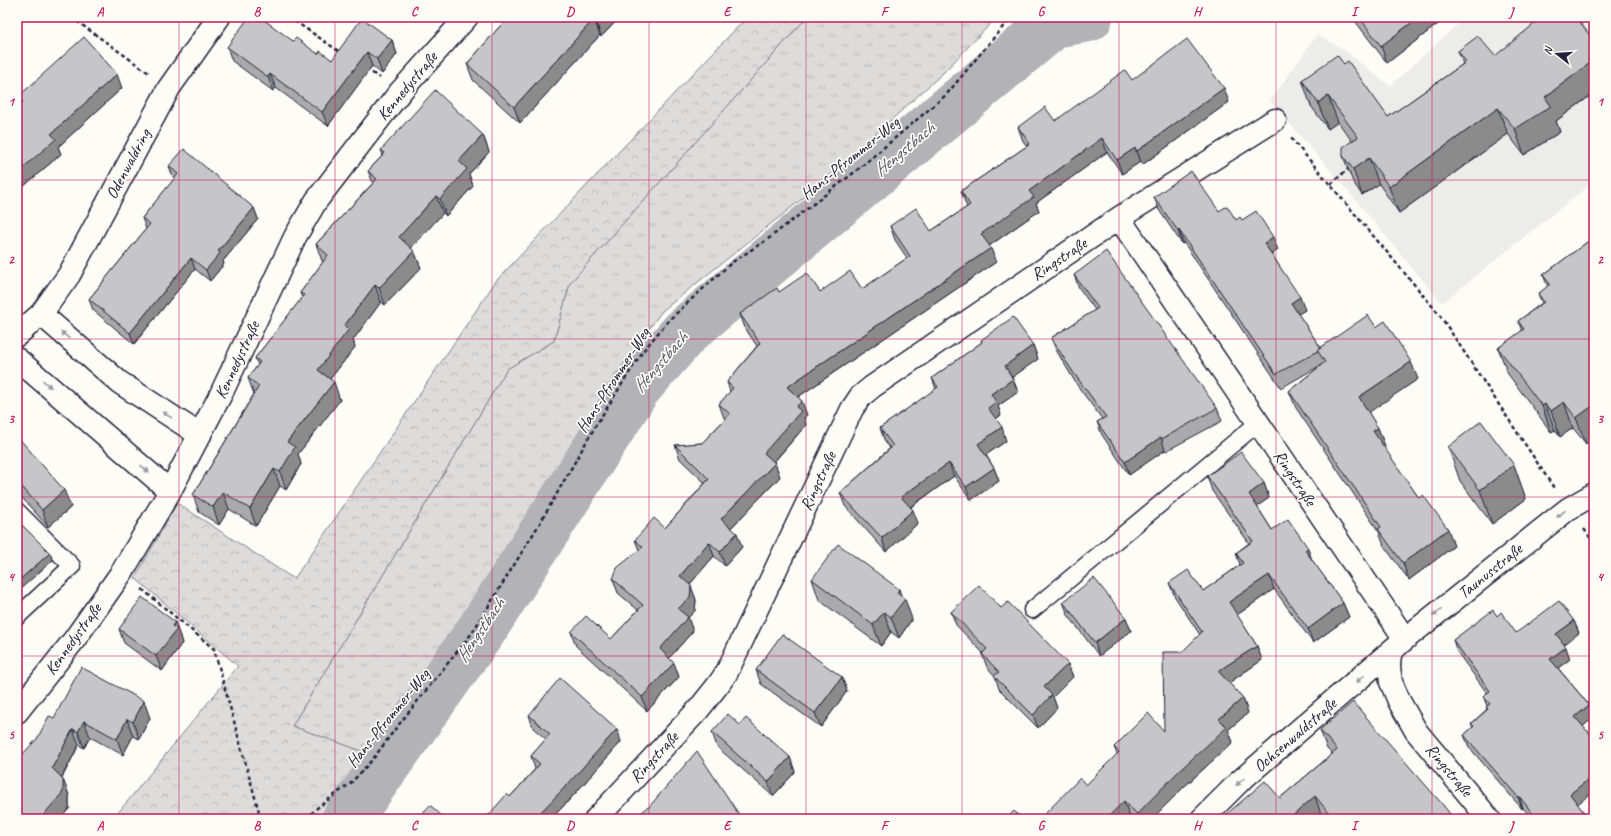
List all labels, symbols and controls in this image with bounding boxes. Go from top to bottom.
text: A [97,4,105,20]
text: B [254,4,262,20]
text: C [411,4,419,20]
text: D [566,4,575,20]
text: E [724,4,733,20]
text: F [881,4,890,20]
text: G [1038,4,1046,20]
text: H [1193,4,1203,20]
text: I [1351,4,1360,20]
text: J [1508,4,1515,20]
north arrow [1537,34,1577,74]
text: N [1540,44,1556,56]
street label: Kennedystraße [372,46,443,125]
text: 1 [8,94,16,110]
text: 1 [1597,94,1605,110]
street label: Hans-Pfrommer-Weg [796,111,904,204]
water label: Hengstbach [869,116,940,181]
street label: Odenwaldring [101,124,156,203]
street label: Ringstraße [1027,232,1092,285]
text: 2 [8,252,15,268]
text: 2 [1597,252,1604,268]
street label: Kennedystraße [210,316,265,402]
street label: Hans-Pfrommer-Weg [571,323,655,437]
water label: Hengstbach [628,326,693,397]
one-way arrow [60,331,70,340]
one-way arrow [41,380,52,389]
text: 3 [8,411,15,427]
one-way arrow [162,411,172,419]
text: 3 [1597,411,1604,427]
street label: Ringstraße [1269,446,1322,511]
street label: Ringstraße [795,447,841,514]
one-way arrow [140,464,150,473]
one-way arrow [1555,510,1566,519]
street label: Taunusstraße [1453,538,1528,603]
text: 4 [8,569,16,585]
text: 4 [1597,569,1605,585]
water label: Hengstbach [451,592,510,666]
street label: Kennedystraße [40,598,107,679]
one-way arrow [1432,608,1443,617]
street label: Hans-Pfrommer-Weg [342,664,435,772]
one-way arrow [1355,674,1365,683]
street label: Ochsenwaldstraße [1249,692,1342,777]
street label: Ringstraße [625,726,684,787]
text: 5 [8,727,15,743]
text: 5 [1597,727,1604,743]
street label: Ringstraße [1421,739,1478,802]
one-way arrow [1235,777,1246,786]
text: A [97,818,105,834]
text: B [254,818,262,834]
text: C [411,818,419,834]
text: D [566,818,575,834]
text: E [724,818,733,834]
text: F [881,818,890,834]
text: G [1038,818,1046,834]
text: H [1193,818,1203,834]
text: I [1351,818,1360,834]
text: J [1508,818,1515,834]

